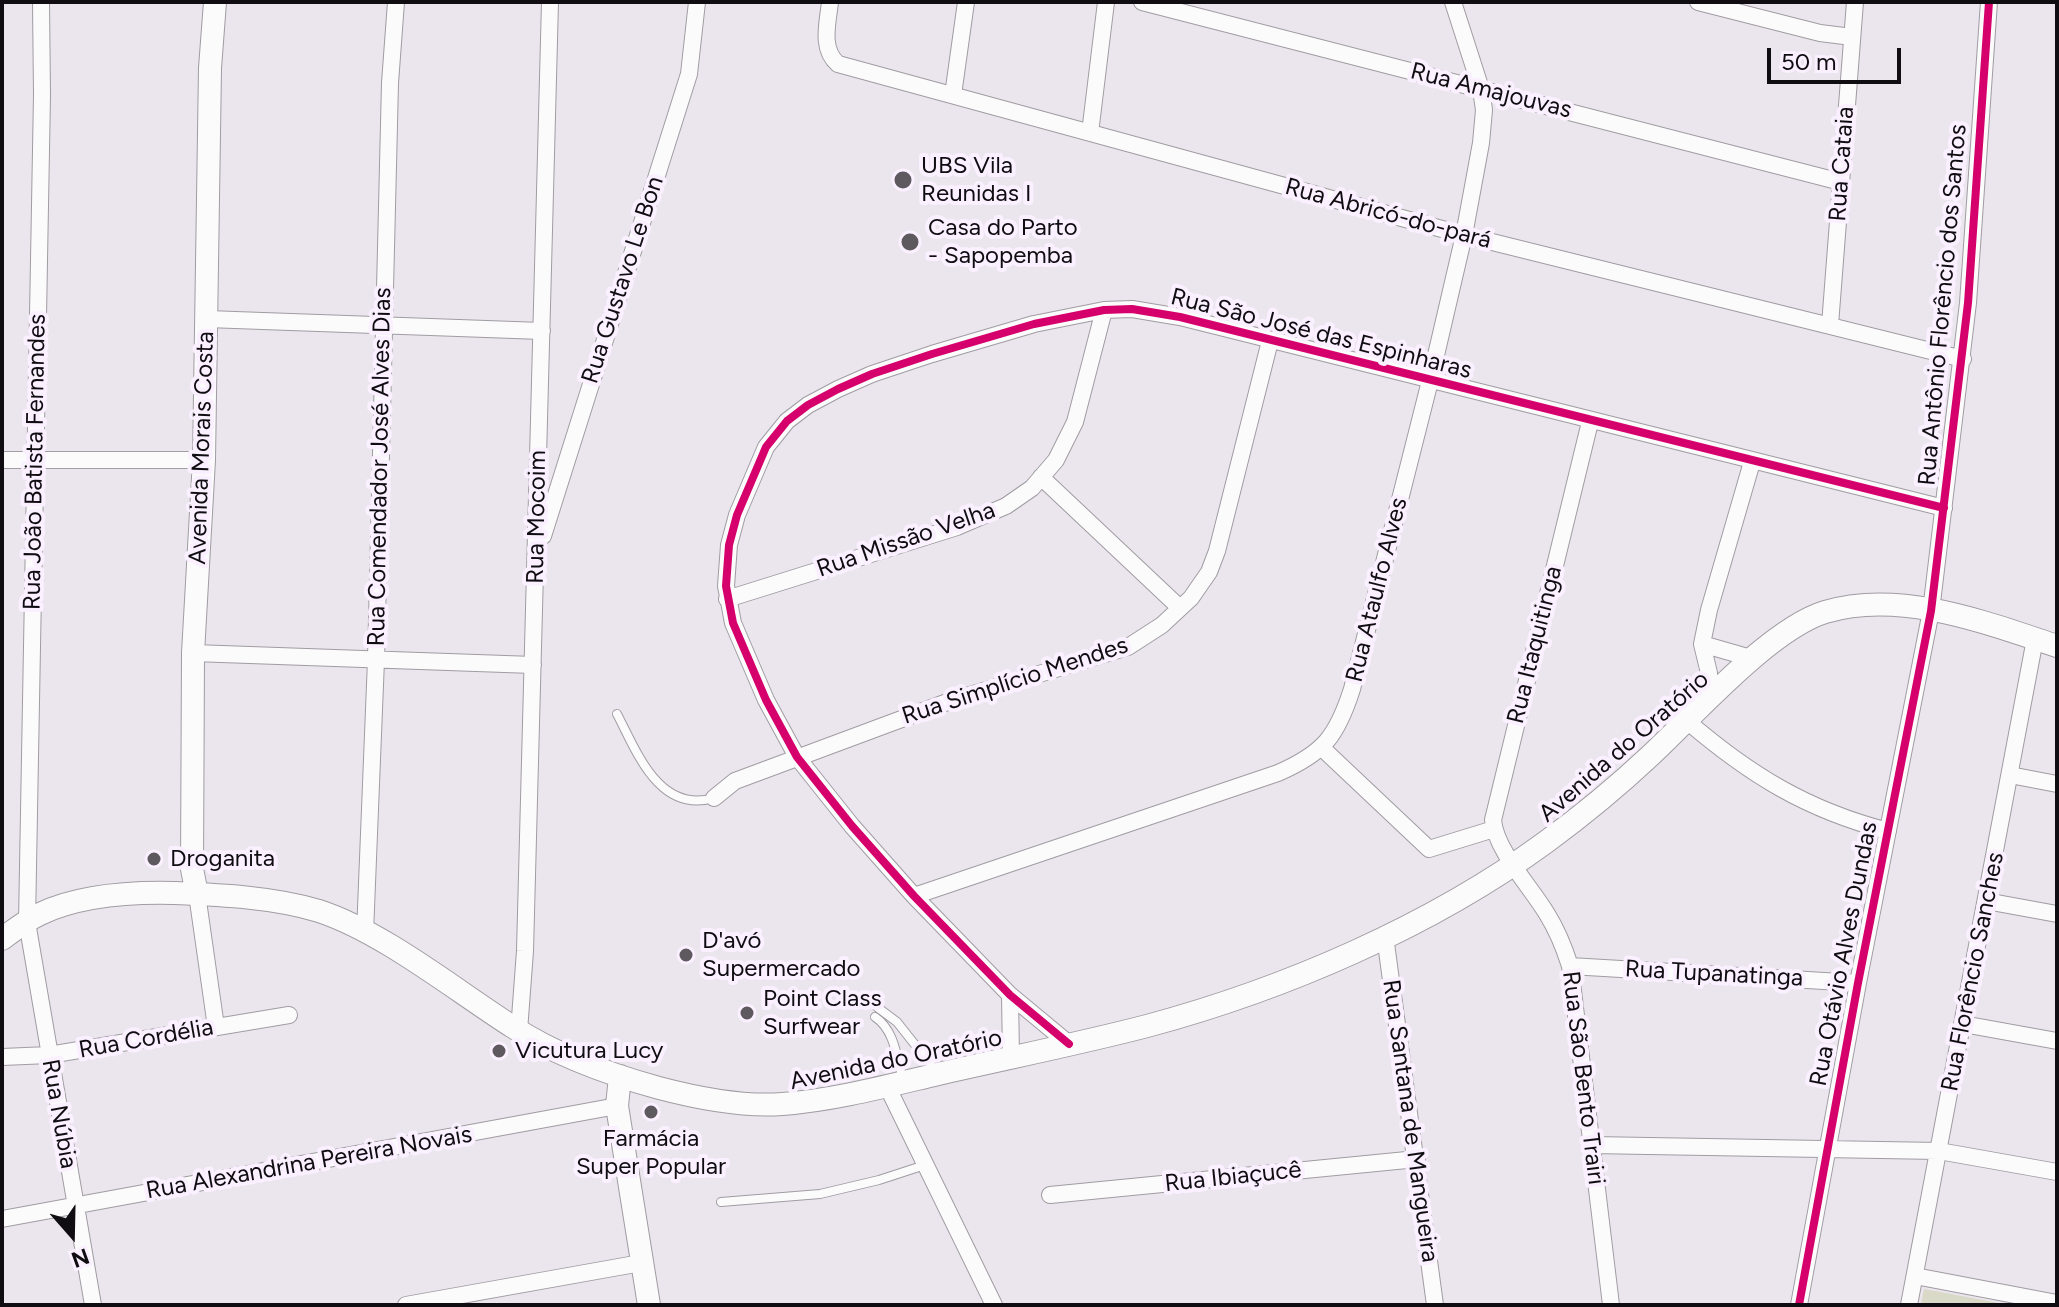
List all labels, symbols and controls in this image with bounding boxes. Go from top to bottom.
scale bar [1771,32,1905,82]
text: 50 m [1781,47,1837,76]
street label: Rua Amajouvas [1408,57,1574,125]
street label: Rua Cataia [1824,106,1860,222]
street label: Rua Antônio Florêncio dos Santos [1913,123,1973,487]
place label: UBS Vila Reunidas I [921,152,1031,208]
marker: UBS Vila Reunidas I [892,169,914,191]
street label: Rua Gustavo Le Bon [576,173,670,387]
street label: Rua Abricó-do-pará [1282,173,1494,255]
place label: Casa do Parto - Sapopemba [928,214,1078,270]
marker: Casa do Parto - Sapopemba [899,231,921,253]
street label: Rua São José das Espinharas [1168,283,1474,385]
street label: Rua Comendador José Alves Dias [362,287,398,647]
street label: Rua João Batista Fernandes [18,314,52,610]
street label: Avenida Morais Costa [184,331,220,565]
street label: Rua Mocoim [521,450,553,584]
street label: Rua Ataulfo Alves [1340,495,1414,685]
street label: Rua Missão Velha [813,496,999,584]
street label: Rua Itaquitinga [1501,563,1569,727]
street label: Rua Simplício Mendes [898,631,1132,731]
street label: Avenida do Oratório [1533,665,1715,829]
street label: Rua Otávio Alves Dundas [1804,819,1884,1089]
place label: Droganita [170,845,275,873]
marker: Droganita [145,850,163,868]
street label: Rua Florêncio Sanches [1936,850,2010,1094]
place label: D'avó Supermercado [702,927,860,983]
marker: D'avó Supermercado [677,946,695,964]
street label: Rua Tupanatinga [1624,955,1804,993]
street label: Rua São Bento Trairi [1556,969,1610,1187]
street label: Rua Santana de Mangueira [1376,978,1444,1264]
place label: Point Class Surfwear [763,985,882,1041]
marker: Point Class Surfwear [738,1004,756,1022]
street label: Rua Cordélia [76,1013,216,1065]
street label: Avenida do Oratório [787,1023,1005,1097]
place label: Vicutura Lucy [515,1037,663,1065]
marker: Vicutura Lucy [490,1042,508,1060]
street label: Rua Núbia [35,1057,83,1171]
marker: Farmácia Super Popular [642,1103,660,1121]
street label: Rua Alexandrina Pereira Novais [144,1120,474,1206]
place label: Farmácia Super Popular [576,1125,726,1181]
street label: Rua Ibiaçucê [1163,1155,1303,1199]
north arrow [32,1195,112,1275]
text: N [68,1242,93,1274]

